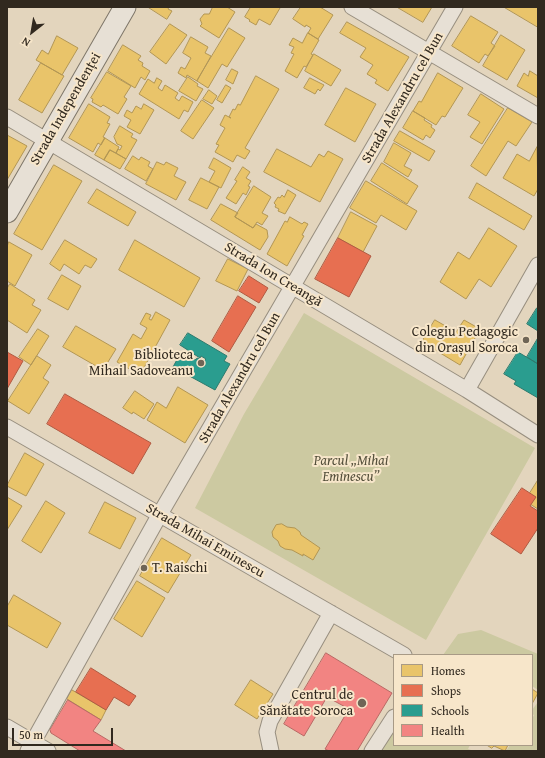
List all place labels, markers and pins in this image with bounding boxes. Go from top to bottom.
place label: Colegiu Pedagogic din Orașul Soroca [412,324,518,356]
marker: Colegiu Pedagogic din Orașul Soroca [521,335,531,345]
place label: Biblioteca Mihail Sadoveanu [89,347,193,380]
marker: Biblioteca Mihail Sadoveanu [196,358,206,368]
place label: T. Raischi [152,560,207,576]
marker: T. Raischi [139,563,149,573]
place label: Centrul de Sănătate Soroca [259,687,353,720]
marker: Centrul de Sănătate Soroca [356,697,368,709]

